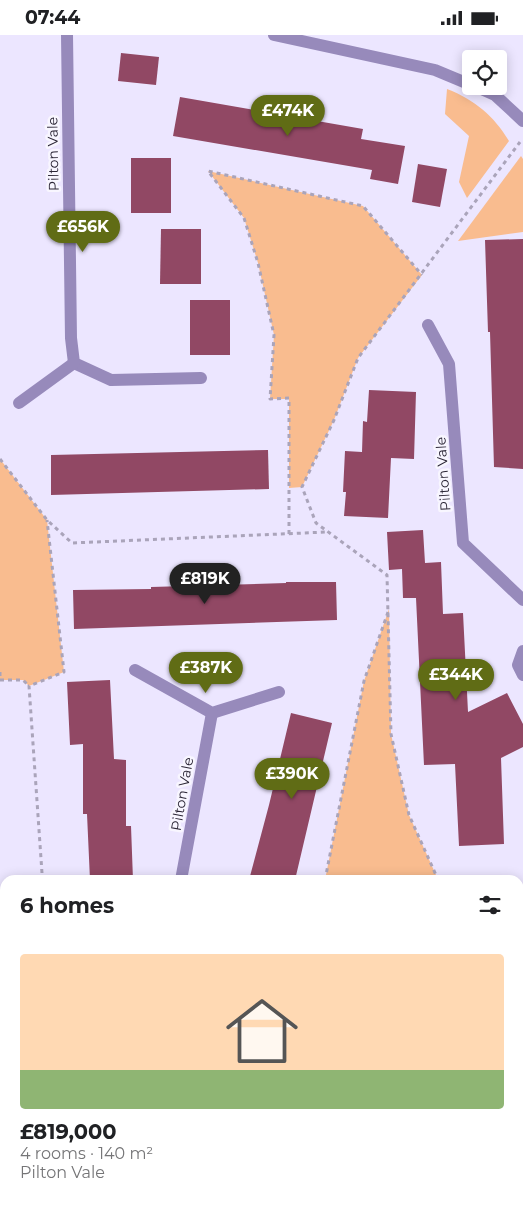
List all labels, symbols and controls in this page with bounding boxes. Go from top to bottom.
text: 07:44 [25,6,80,29]
map controls [462,50,507,95]
button: locate [462,50,507,95]
pin: £474K [253,94,323,137]
text: £474K [262,101,314,120]
street label: Pilton Vale [43,117,63,191]
pin: £656K [48,211,118,253]
text: £656K [57,217,109,236]
street label: Pilton Vale [431,436,455,512]
pin: £819K [170,563,240,605]
text: £819K [180,569,230,588]
pin: £387K [171,651,241,694]
text: £387K [180,658,232,677]
pin: £344K [421,659,491,701]
text: £344K [429,665,483,684]
street label: Pilton Vale [167,756,197,832]
pin: £390K [257,757,327,800]
text: £390K [266,764,318,783]
icon: filters [476,891,504,919]
text: 6 homes [20,893,114,918]
icon: home [217,986,307,1076]
text: £819,000 [20,1119,117,1144]
text: 4 rooms · 140 m² [20,1144,153,1163]
text: Pilton Vale [20,1163,105,1182]

